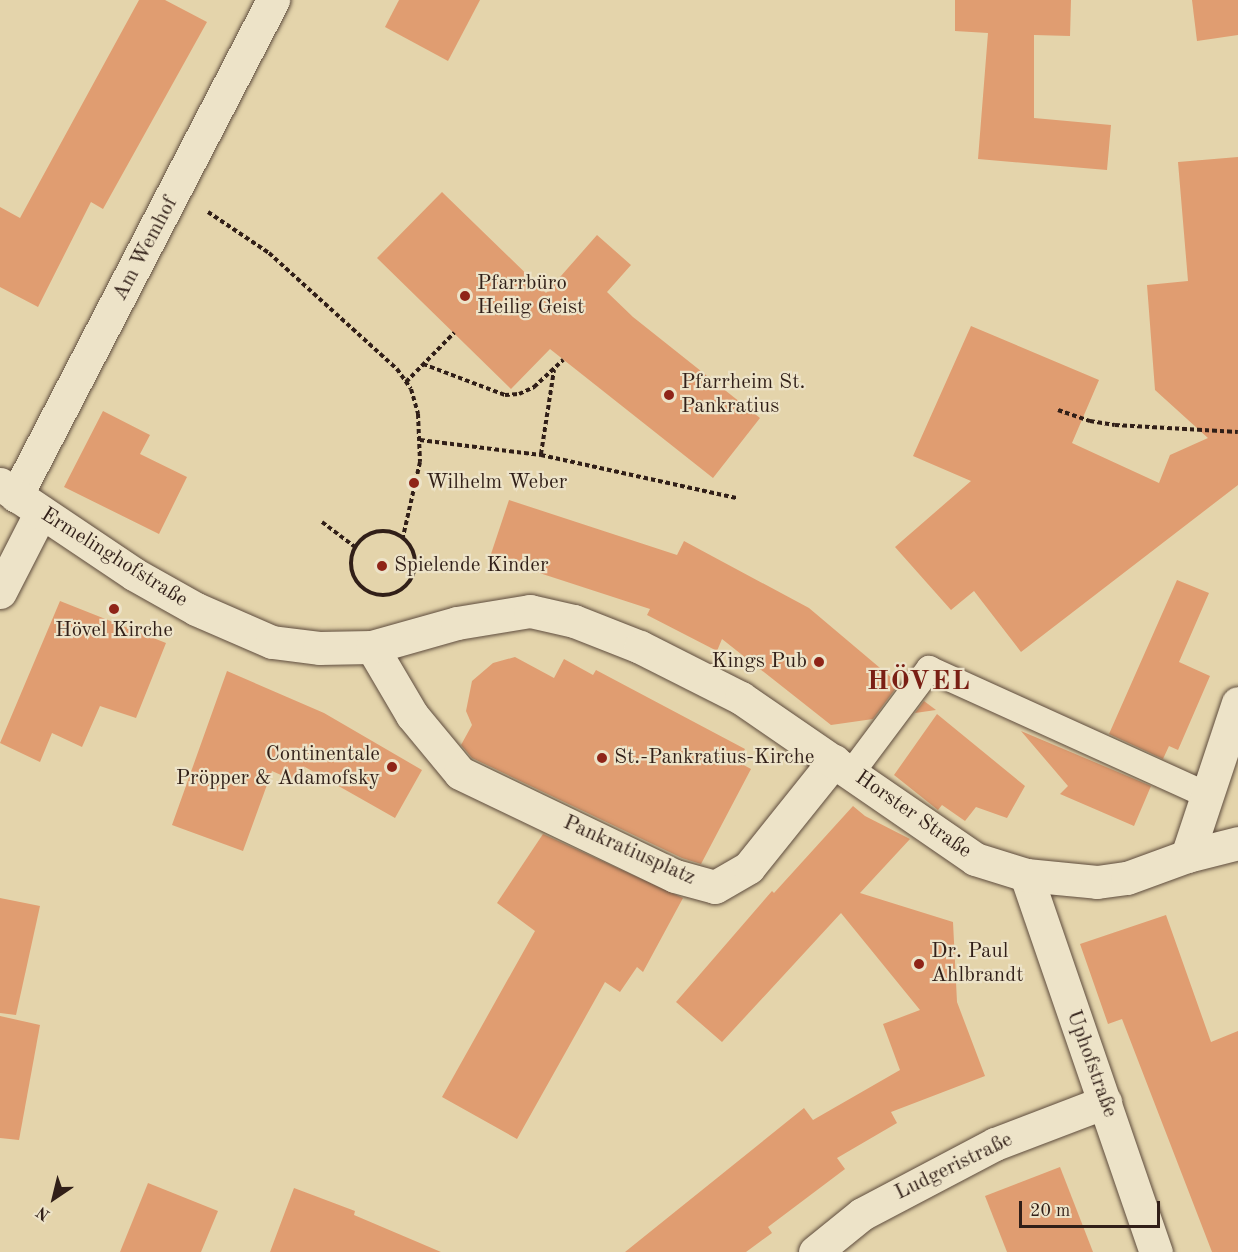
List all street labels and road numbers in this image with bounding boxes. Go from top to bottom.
street label: Am Wemhof [108,193,184,305]
street label: Ermelinghofstraße [36,503,192,613]
street label: Horster Straße [850,766,976,864]
street label: Pankratiusplatz [559,811,699,891]
street label: Uphofstraße [1060,1007,1122,1121]
street label: Ludgeristraße [891,1128,1017,1206]

